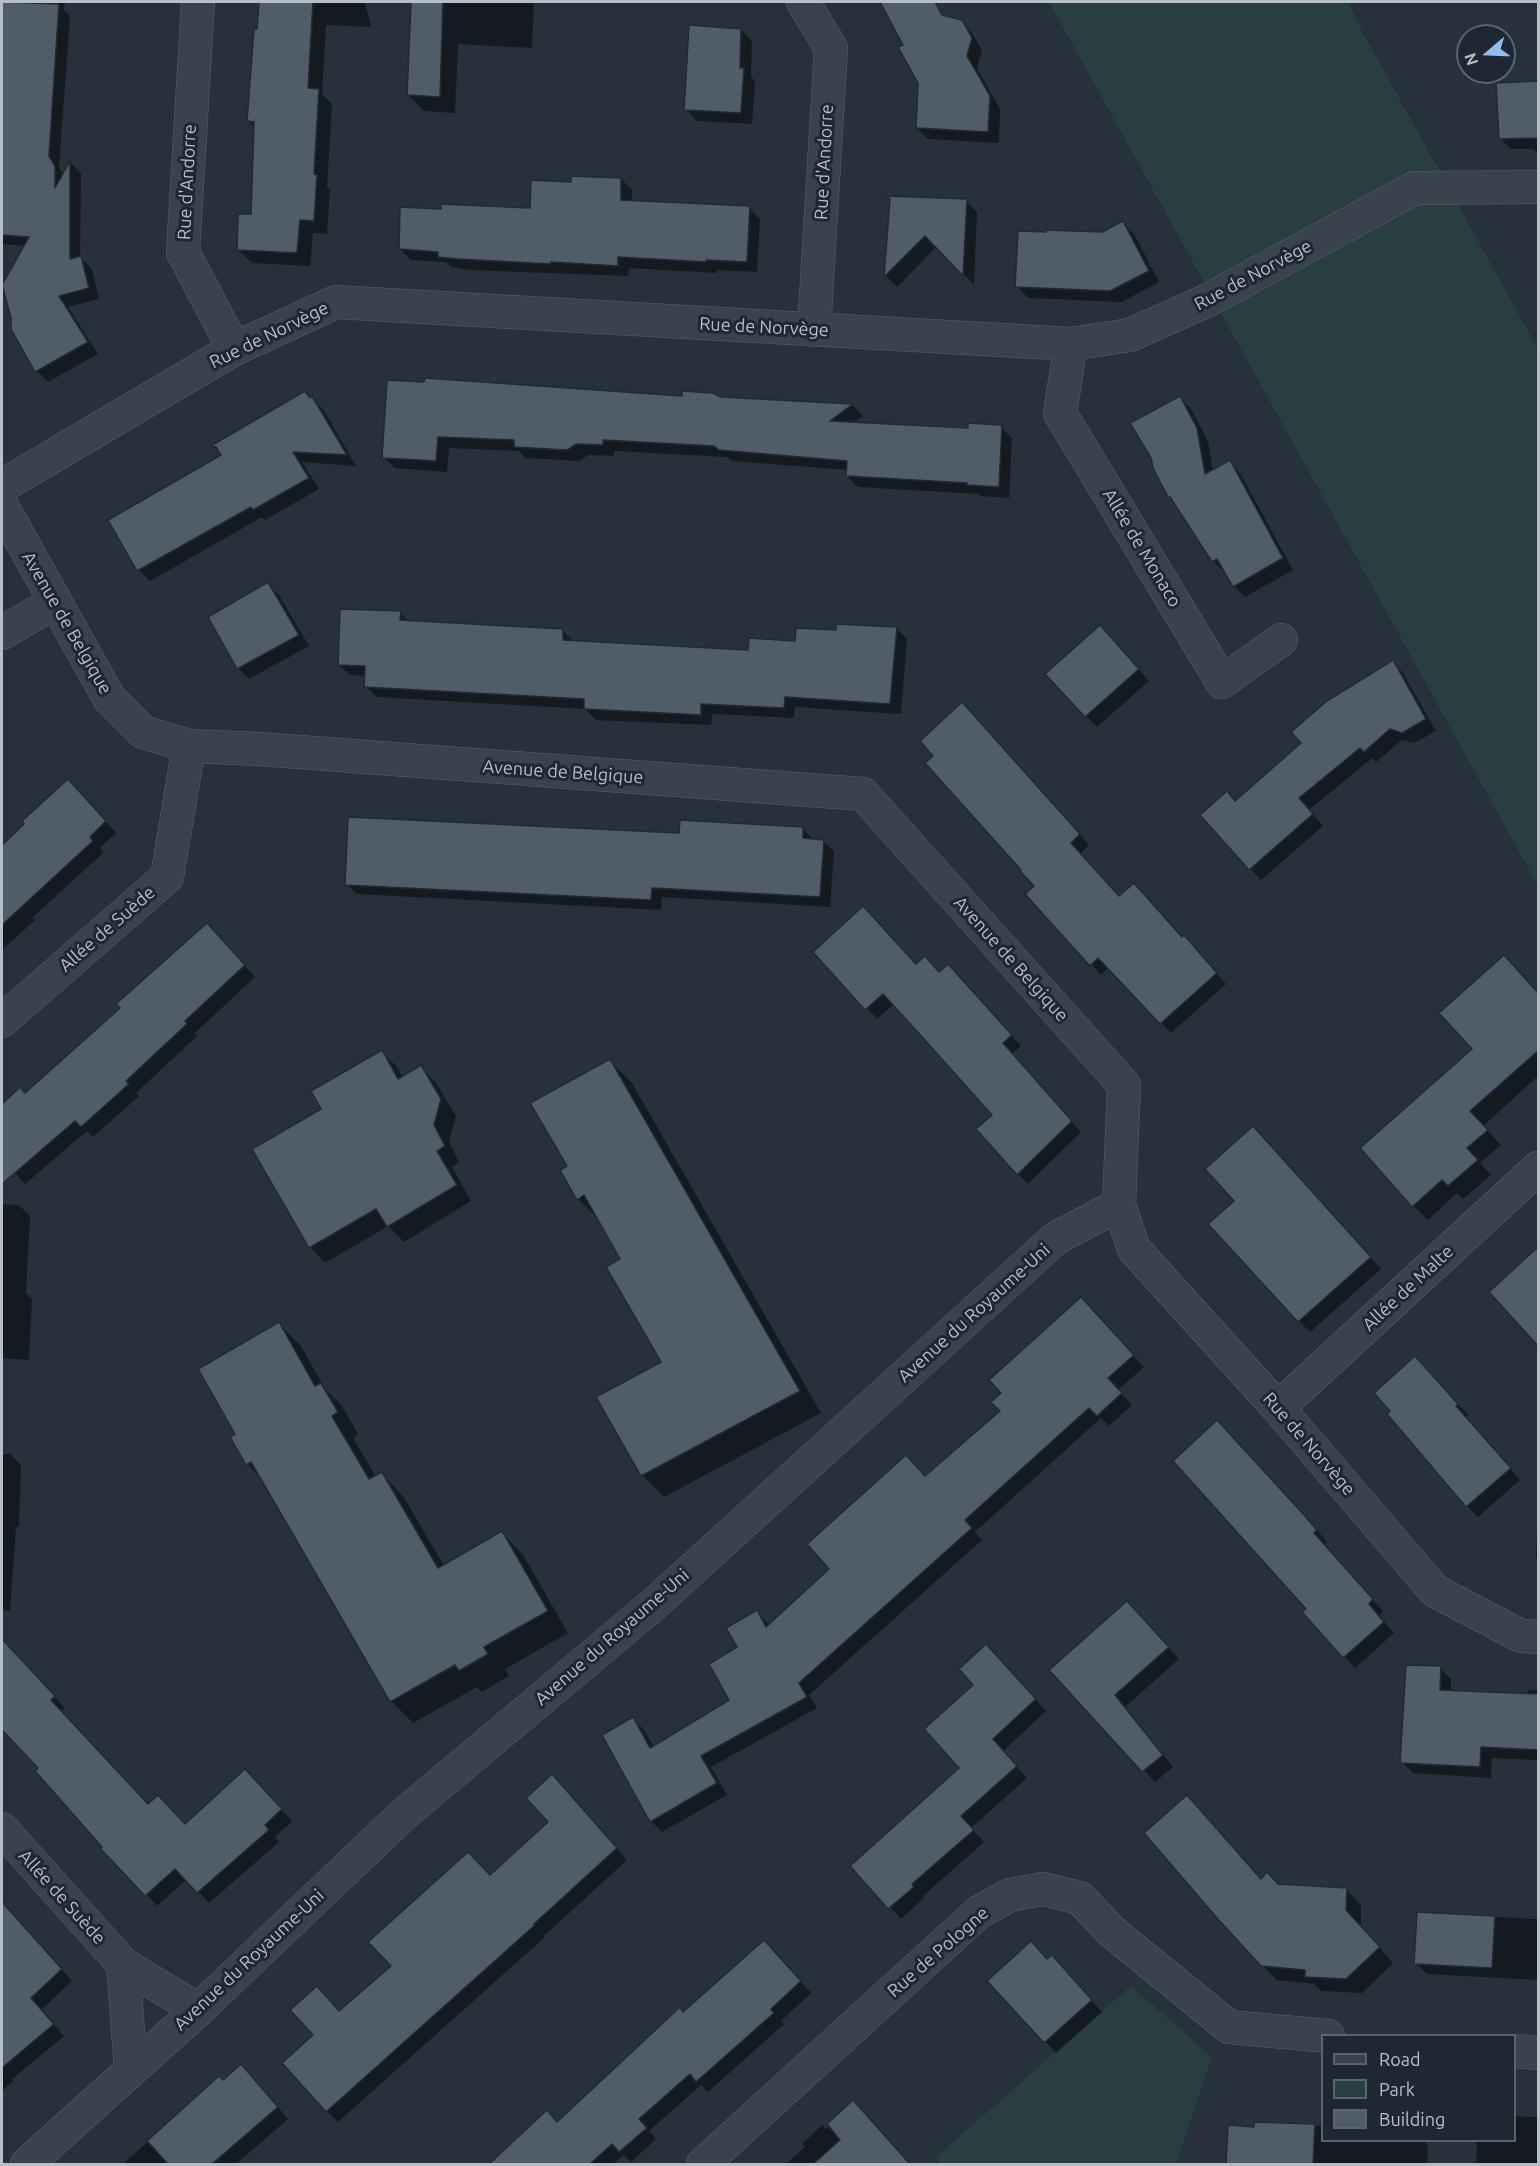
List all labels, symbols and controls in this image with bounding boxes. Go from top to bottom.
north arrow [1456,24,1516,84]
text: N [1460,51,1481,68]
street label: Rue d'Andorre [810,104,838,220]
street label: Rue d'Andorre [173,124,201,240]
street label: Rue de Norvège [1191,235,1315,315]
street label: Rue de Norvège [206,297,332,373]
street label: Rue de Norvège [699,313,829,341]
street label: Allée de Monaco [1098,485,1186,611]
street label: Avenue de Belgique [17,548,117,698]
street label: Avenue de Belgique [482,756,644,788]
street label: Allée de Suède [55,882,159,976]
street label: Avenue de Belgique [949,892,1073,1026]
street label: Avenue du Royaume-Uni [894,1239,1054,1387]
street label: Allée de Malte [1358,1240,1458,1336]
street label: Rue de Norvège [1258,1388,1360,1500]
street label: Avenue du Royaume-Uni [531,1564,693,1710]
street label: Allée de Suède [14,1845,110,1949]
street label: Avenue du Royaume-Uni [170,1885,328,2035]
street label: Rue de Pologne [883,1902,993,2002]
legend [1321,2034,1516,2142]
text: Road [1379,2049,1421,2069]
text: Park [1379,2079,1415,2099]
text: Building [1379,2109,1445,2129]

